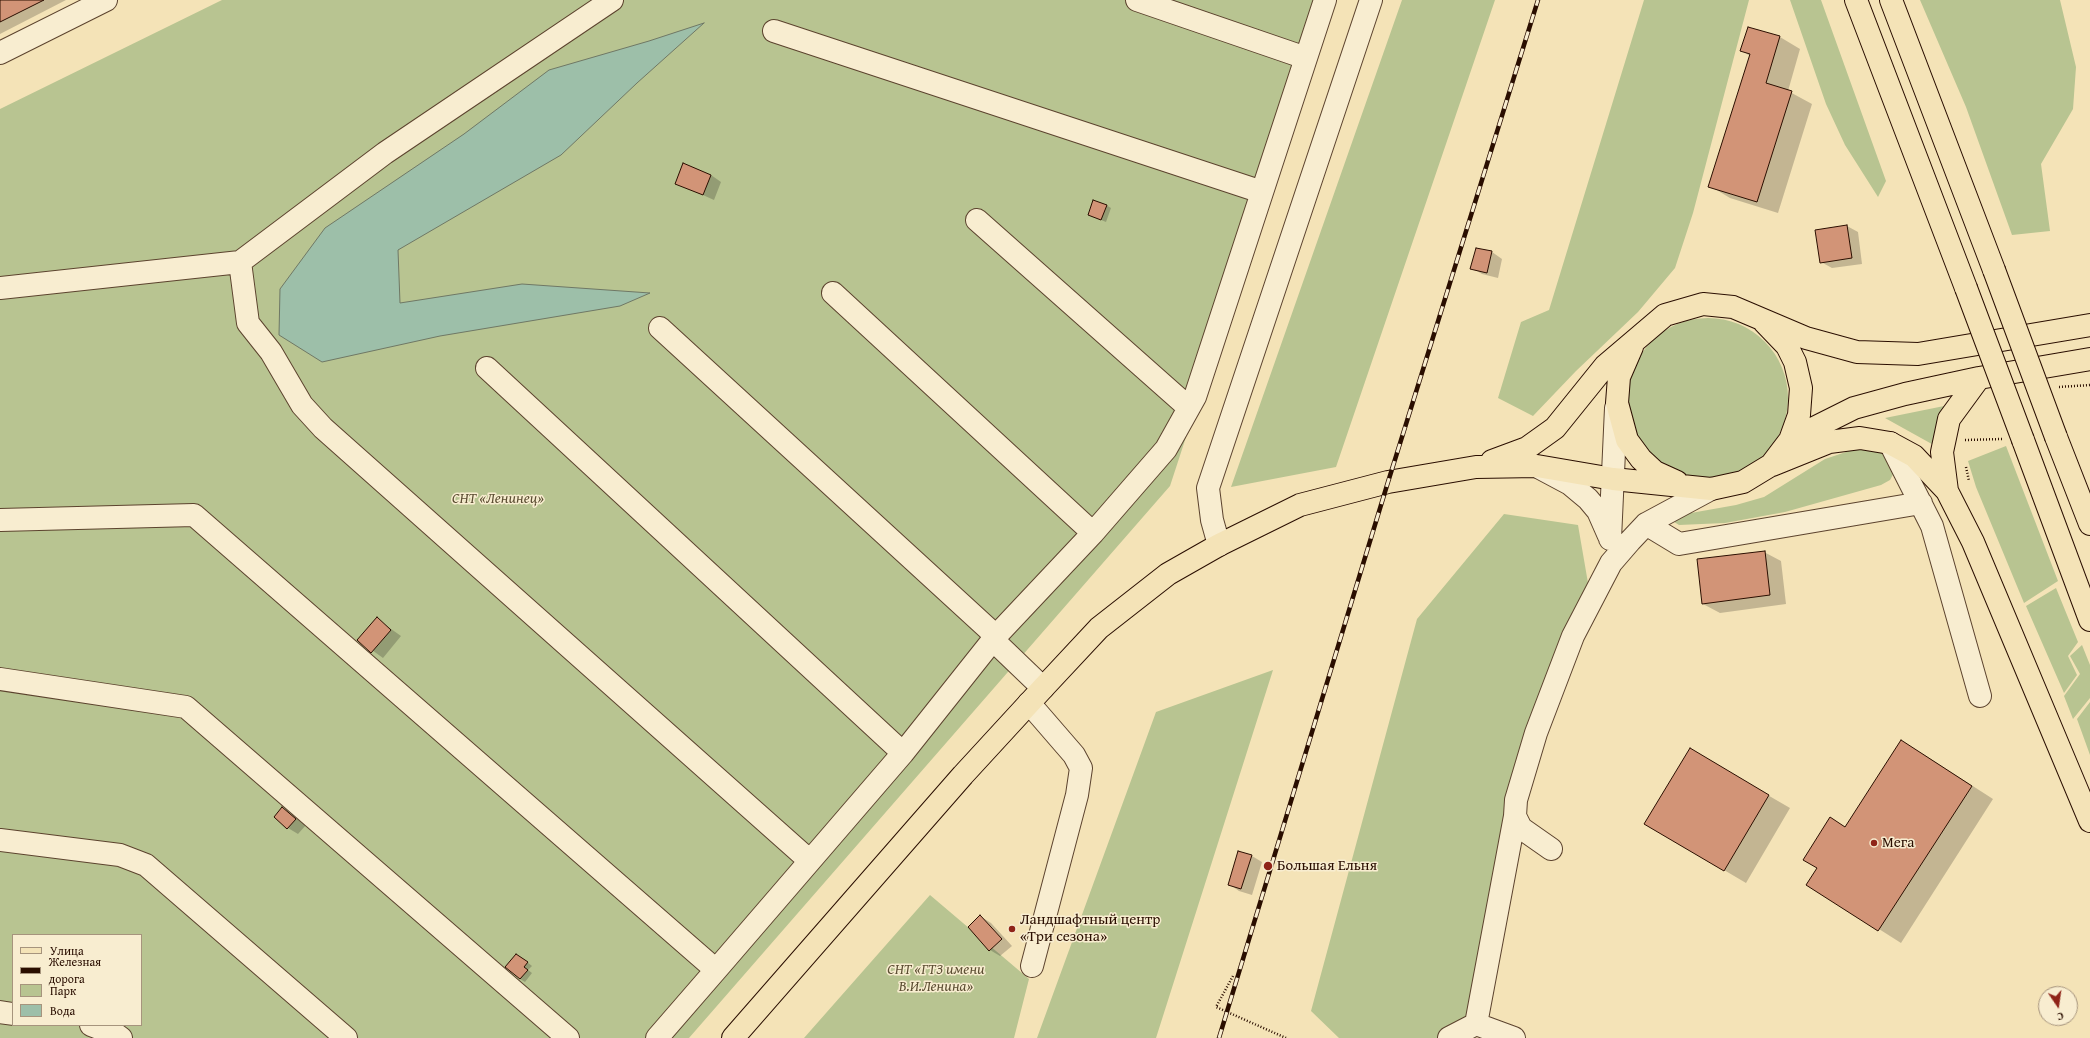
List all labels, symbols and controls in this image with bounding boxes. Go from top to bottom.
park label: СНТ «Ленинец» [452,490,544,508]
place label: Мега [1882,834,1914,852]
marker: Мега [1869,838,1879,848]
place label: Большая Ельня [1277,857,1377,875]
marker: Большая Ельня [1262,860,1274,872]
place label: Ландшафтный центр «Три сезона» [1020,911,1160,946]
marker: Ландшафтный центр «Три сезона» [1007,924,1017,934]
legend [12,934,142,1026]
text: Улица [50,942,84,959]
text: Железная дорога [49,953,101,987]
park label: СНТ «ГТЗ имени В.И.Ленина» [887,961,985,996]
text: Парк [50,982,76,999]
north arrow [2038,986,2078,1026]
text: Вода [50,1002,75,1019]
text: С [2056,1008,2065,1025]

